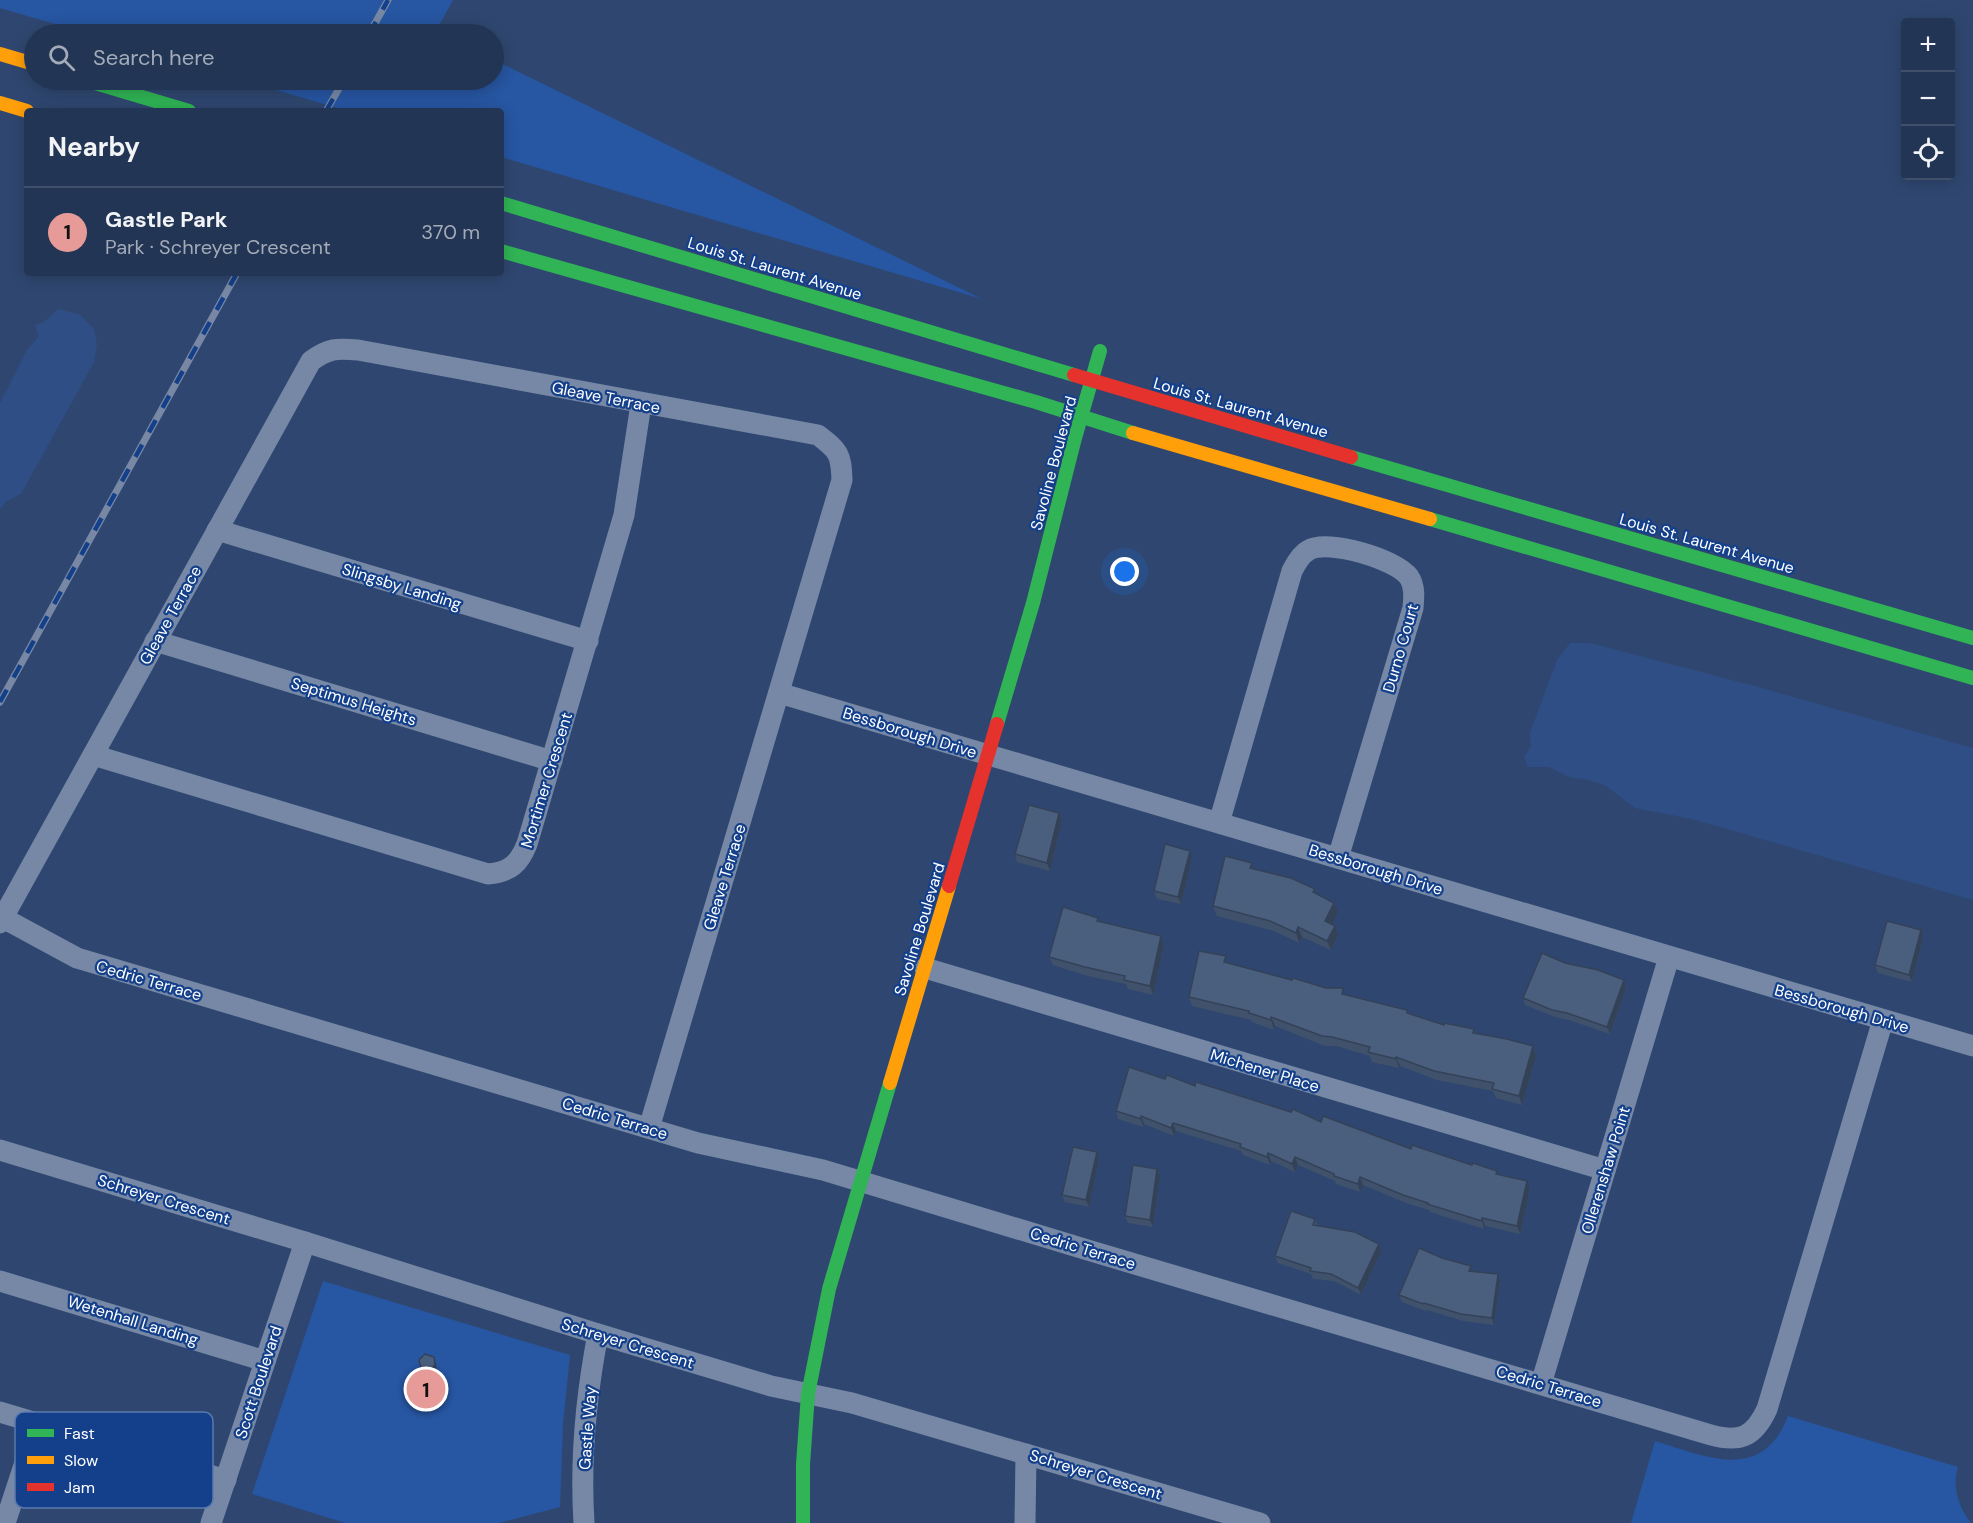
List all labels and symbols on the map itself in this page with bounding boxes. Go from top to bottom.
street label: Louis St. Laurent Avenue [685,232,864,305]
street label: Louis St. Laurent Avenue [1151,372,1331,443]
street label: Gleave Terrace [550,377,662,418]
street label: Savoline Boulevard [1025,394,1082,533]
street label: Louis St. Laurent Avenue [1617,508,1797,579]
your location [1110,557,1139,586]
street label: Slingsby Landing [340,558,464,615]
street label: Gleave Terrace [135,562,206,668]
street label: Durno Court [1378,601,1423,695]
street label: Septimus Heights [289,672,419,731]
street label: Bessborough Drive [840,702,979,763]
street label: Mortimer Crescent [516,710,577,850]
street label: Gleave Terrace [698,821,751,933]
street label: Bessborough Drive [1306,839,1445,900]
street label: Savoline Boulevard [889,860,950,998]
street label: Cedric Terrace [93,955,204,1006]
street label: Bessborough Drive [1772,979,1911,1038]
street label: Michener Place [1208,1044,1322,1097]
street label: Cedric Terrace [560,1092,670,1144]
street label: Ollerenshaw Point [1576,1104,1635,1236]
street label: Schreyer Crescent [95,1169,233,1230]
street label: Cedric Terrace [1028,1222,1138,1274]
street label: Wetenhall Landing [65,1291,201,1350]
street label: Schreyer Crescent [559,1313,697,1374]
street label: Scott Boulevard [230,1323,287,1441]
street label: Cedric Terrace [1494,1360,1604,1412]
pin: 1 [406,1366,446,1412]
street label: Gastle Way [574,1385,601,1471]
legend [15,1412,213,1508]
text: Fast [64,1423,95,1444]
street label: Schreyer Crescent [1027,1444,1165,1505]
text: Slow [64,1450,98,1471]
text: Jam [64,1477,95,1498]

